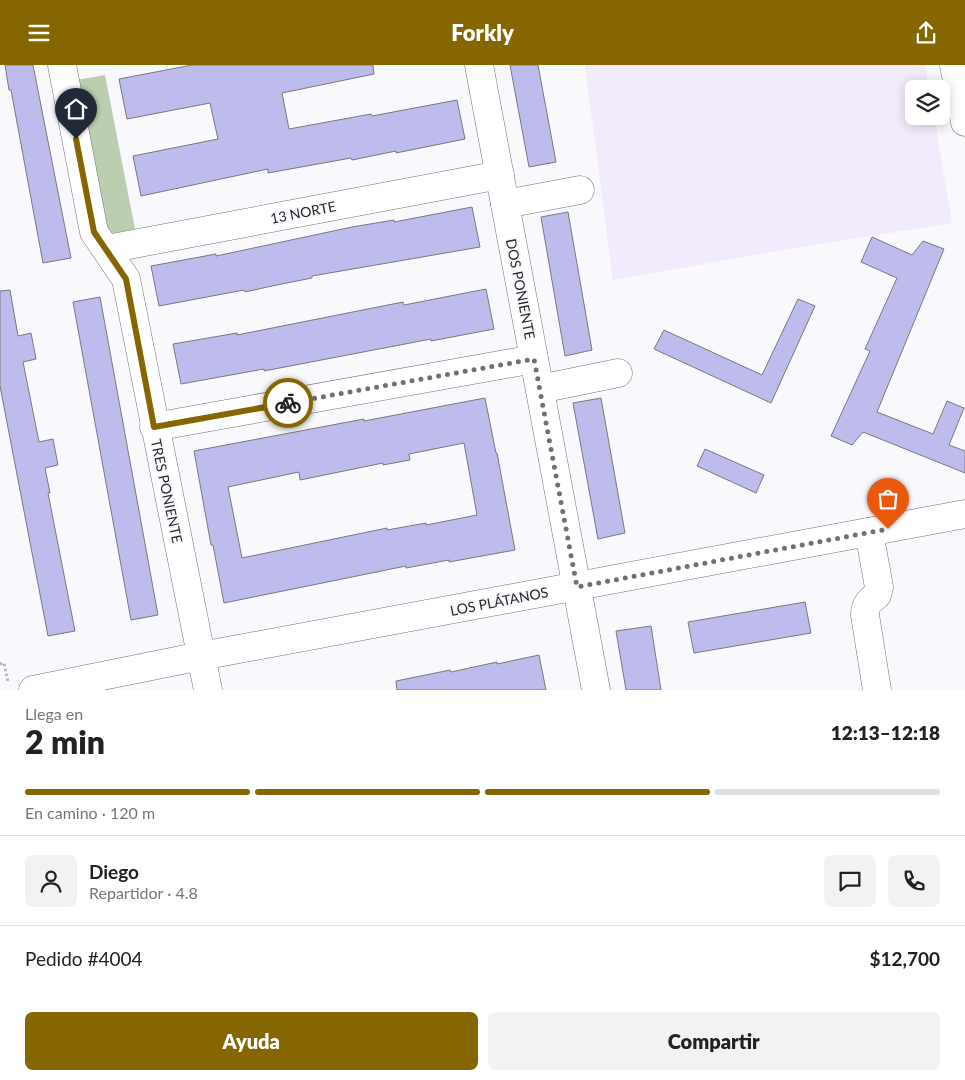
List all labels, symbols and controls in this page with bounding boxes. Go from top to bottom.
icon: menu [25,19,53,47]
text: Forkly [451,19,514,46]
icon: share [912,19,940,47]
map controls [905,80,950,125]
button: layers [905,80,950,125]
pin [55,88,97,139]
icon: home [62,95,90,123]
street label: 13 NORTE [269,197,337,227]
street label: DOS PONIENTE [503,237,539,341]
courier [263,378,313,428]
icon: bike [274,389,302,417]
street label: TRES PONIENTE [148,438,186,544]
pin [867,478,909,529]
icon: bag [874,485,902,513]
street label: LOS PLÁTANOS [449,583,549,619]
text: Llega en [25,704,83,723]
text: 12:13–12:18 [831,721,940,744]
text: 2 min [25,722,105,761]
text: En camino · 120 m [25,803,155,822]
button: person [25,855,77,907]
button: chat [824,855,876,907]
button: phone [888,855,940,907]
text: Diego [89,860,139,883]
text: Repartidor · 4.8 [89,883,198,902]
text: Pedido #4004 [25,947,143,970]
text: $12,700 [869,947,940,970]
button: Ayuda [25,1012,478,1070]
button: Compartir [488,1012,940,1070]

